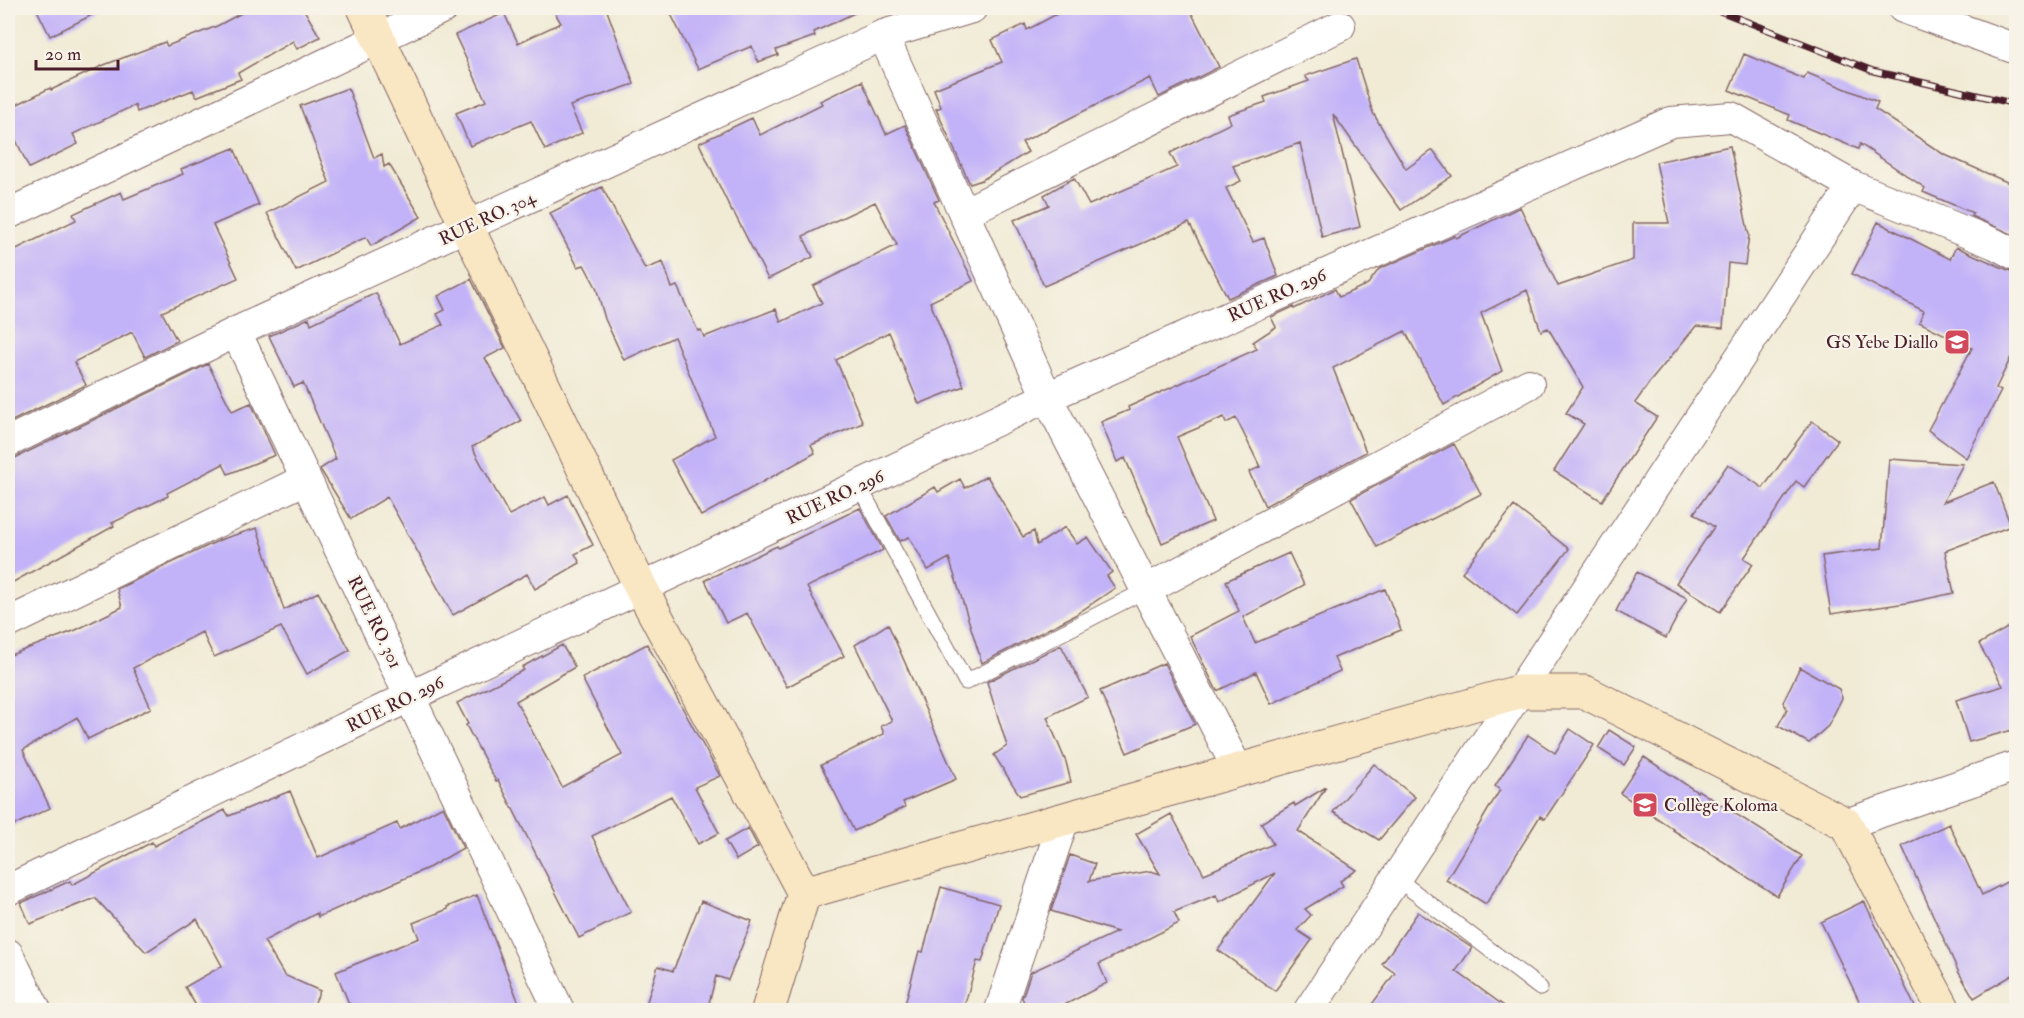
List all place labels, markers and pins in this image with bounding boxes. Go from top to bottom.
school or university icon: GS Yebe Diallo [1942,327,1972,357]
place label: GS Yebe Diallo [1826,331,1938,354]
school or university icon: Collège Koloma [1630,790,1660,820]
place label: Collège Koloma [1664,794,1779,817]

